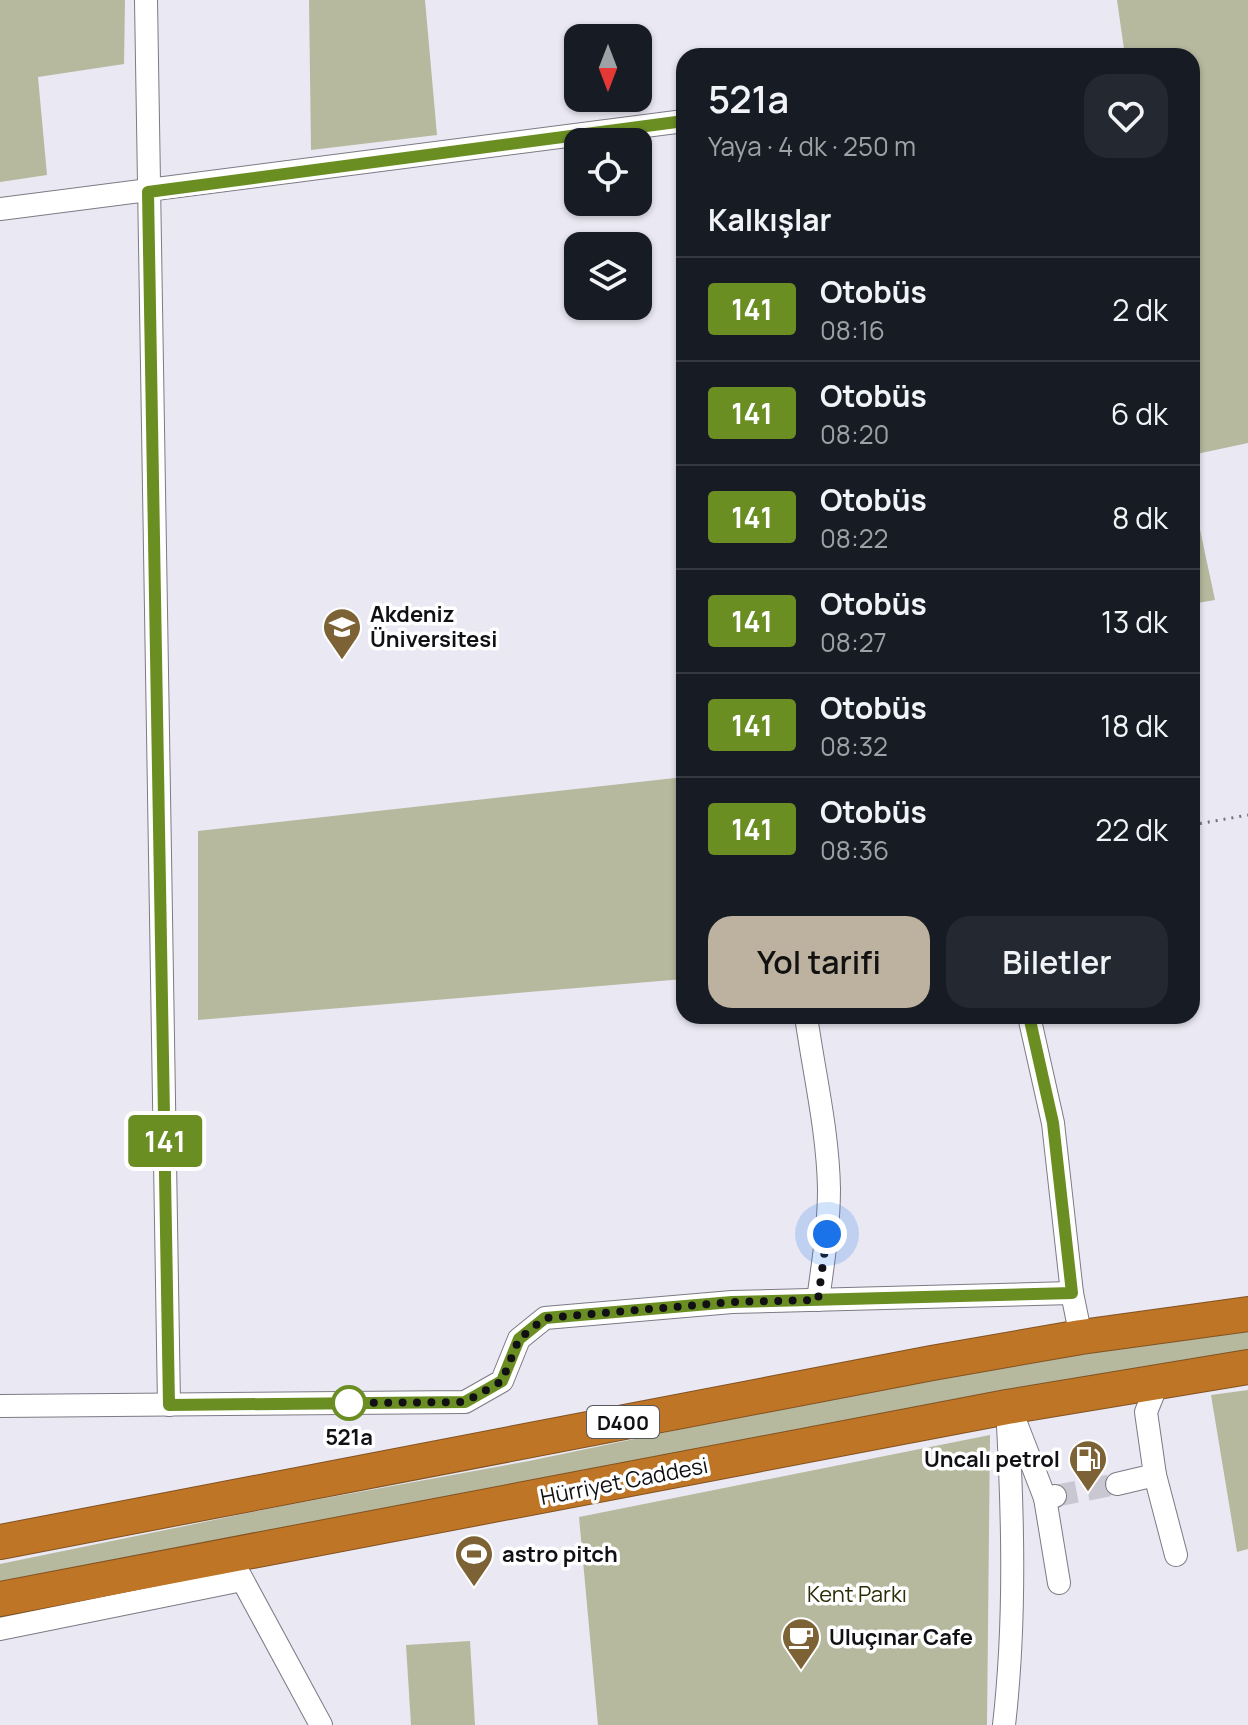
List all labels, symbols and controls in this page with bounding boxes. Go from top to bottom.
north arrow [564,24,652,112]
map controls [564,24,652,320]
text: 521a [708,72,789,124]
button: heart [1084,74,1168,158]
button: locate [564,128,652,216]
text: Yaya · 4 dk · 250 m [708,128,916,164]
text: Kalkışlar [708,199,832,240]
button: layers [564,232,652,320]
text: Otobüs [820,271,927,312]
text: 2 dk [1112,289,1168,330]
text: 141 [731,290,773,328]
text: 08:16 [820,312,885,348]
text: Otobüs [820,375,927,416]
text: 6 dk [1111,393,1168,434]
text: 141 [731,394,773,432]
text: 08:20 [820,416,889,452]
text: Otobüs [820,479,927,520]
text: 8 dk [1112,497,1168,538]
text: 141 [731,498,773,536]
text: 08:22 [820,520,888,556]
text: Otobüs [820,583,927,624]
place label: Akdeniz Üniversitesi [370,599,497,654]
text: 13 dk [1101,601,1168,642]
text: 141 [731,602,773,640]
school or university icon: Akdeniz Üniversitesi [321,606,363,661]
text: 08:27 [820,624,887,660]
text: Otobüs [820,687,927,728]
text: 18 dk [1100,705,1168,746]
text: 141 [731,706,773,744]
text: 08:32 [820,728,888,764]
text: Otobüs [820,791,927,832]
text: 22 dk [1095,809,1168,850]
text: 141 [731,810,773,848]
text: 08:36 [820,832,889,868]
button: Yol tarifi [708,916,930,1008]
button: Biletler [946,916,1168,1008]
line badge: 141 [119,1115,211,1167]
text: 141 [144,1122,186,1160]
your location [807,1214,847,1254]
marker: 521a [332,1386,366,1420]
road number: D400 [587,1406,659,1438]
place label: 521a [325,1422,373,1452]
fuel station icon: Uncalı petrol [1067,1438,1109,1493]
place label: Uncalı petrol [924,1444,1060,1474]
street label: Hürriyet Caddesi [538,1450,710,1512]
sports icon: astro pitch [453,1533,495,1588]
place label: astro pitch [502,1539,618,1569]
park label: Kent Parkı [807,1579,907,1609]
cafe icon: Uluçınar Cafe [780,1616,822,1671]
place label: Uluçınar Cafe [829,1622,973,1652]

